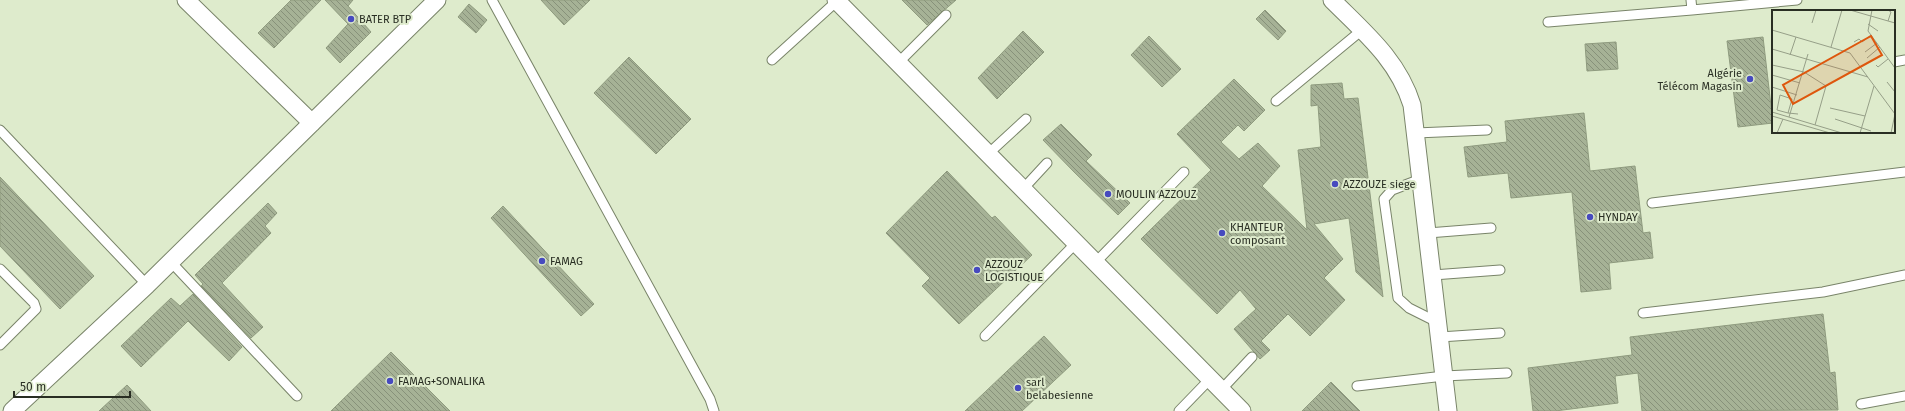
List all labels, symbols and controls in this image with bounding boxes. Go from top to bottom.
inset map [1772,10,1895,133]
place label: BATER BTP [359,13,412,26]
marker: BATER BTP [346,14,356,24]
place label: Algérie Télécom Magasin [1657,67,1742,93]
marker: Algérie Télécom Magasin [1745,74,1755,84]
place label: AZZOUZE siege [1343,178,1416,191]
marker: AZZOUZE siege [1330,179,1340,189]
place label: MOULIN AZZOUZ [1116,188,1197,201]
marker: MOULIN AZZOUZ [1103,189,1113,199]
place label: HYNDAY [1598,211,1638,224]
marker: HYNDAY [1585,212,1595,222]
place label: KHANTEUR composant [1230,221,1285,247]
marker: KHANTEUR composant [1217,228,1227,238]
place label: FAMAG [550,255,583,268]
marker: FAMAG [537,256,547,266]
place label: AZZOUZ LOGISTIQUE [985,258,1043,284]
marker: AZZOUZ LOGISTIQUE [972,265,982,275]
scale bar [14,373,130,399]
place label: FAMAG+SONALIKA [398,375,486,388]
marker: FAMAG+SONALIKA [385,376,395,386]
place label: sarl belabesienne [1026,376,1093,402]
text: 50 m [20,380,46,394]
marker: sarl belabesienne [1013,383,1023,393]

